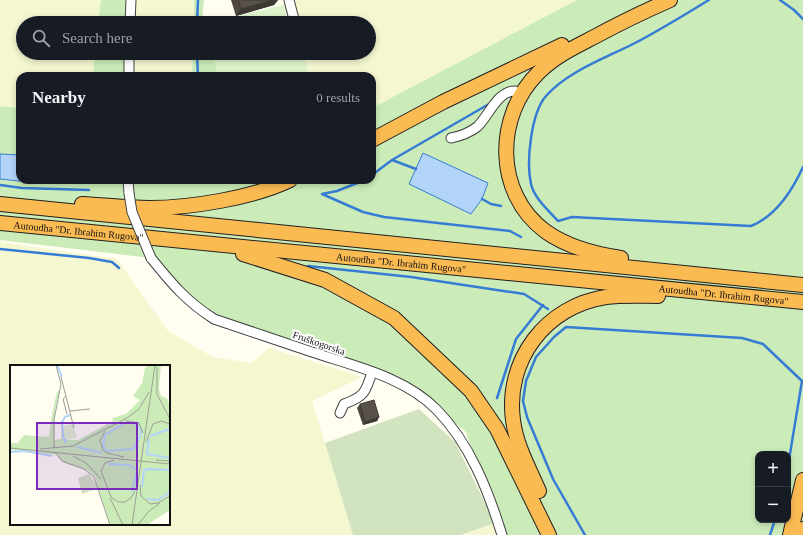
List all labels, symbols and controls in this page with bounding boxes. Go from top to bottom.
search box [16,16,376,60]
icon: search [30,27,52,49]
text: Search here [62,30,132,46]
text: Nearby [32,88,86,107]
text: 0 results [316,90,360,105]
street label: Autoudha "Dr. Ibrahim Rugova" [13,219,144,243]
street label: Autoudha "Dr. Ibrahim Rugova" [336,251,467,274]
street label: Autoudha "Dr. Ibrahim Rugova" [658,282,789,306]
street label: Fruškogorska [291,329,347,357]
inset map [10,365,170,525]
map controls [755,451,791,523]
button: + [755,451,791,487]
button: − [755,487,791,523]

